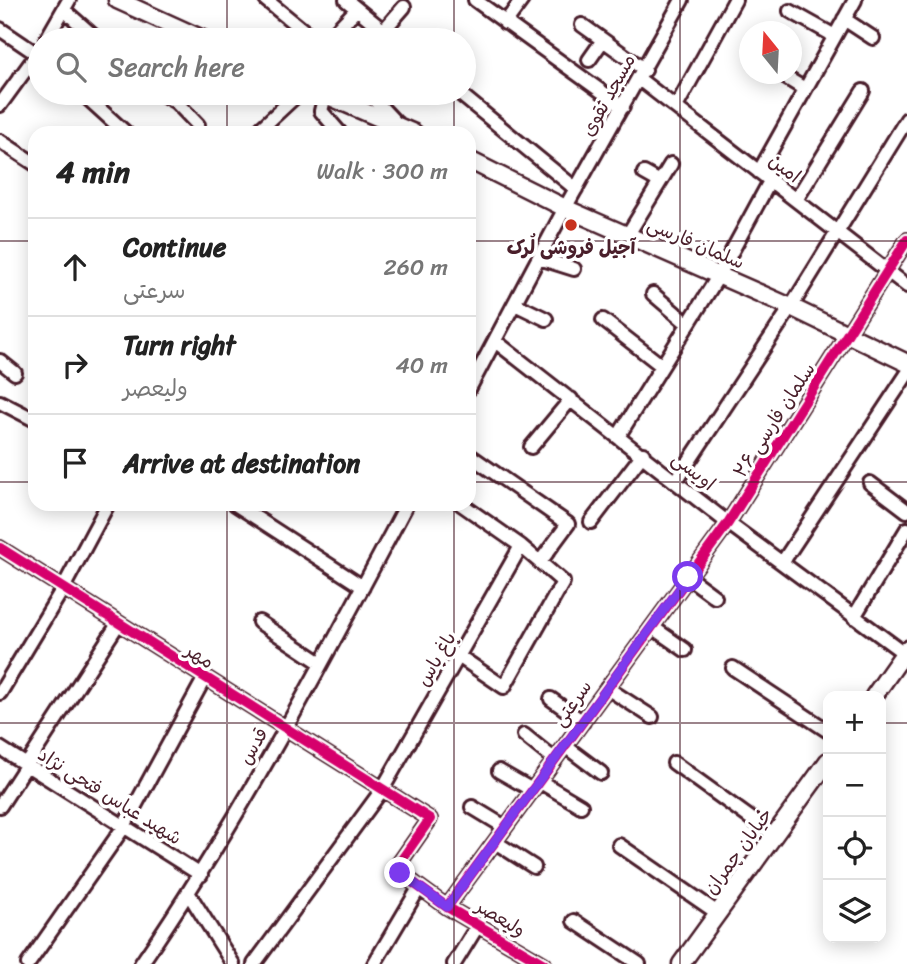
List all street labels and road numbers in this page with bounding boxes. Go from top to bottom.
street label: مسجد تقوی [572,47,644,143]
street label: امین [761,145,809,191]
street label: سلمان فارسی [642,208,750,278]
street label: سلمان فارسی ۲۶ [724,355,824,485]
street label: اویسی [665,443,723,499]
street label: باغ یاس [407,625,465,693]
street label: مهر [177,633,221,678]
street label: سرعتی [543,672,601,734]
street label: قدس [229,721,277,771]
street label: شهید عباس فتحی نژاد [31,738,189,854]
street label: خیابان چمران [695,800,781,902]
street label: ولیعصر [468,889,532,946]

